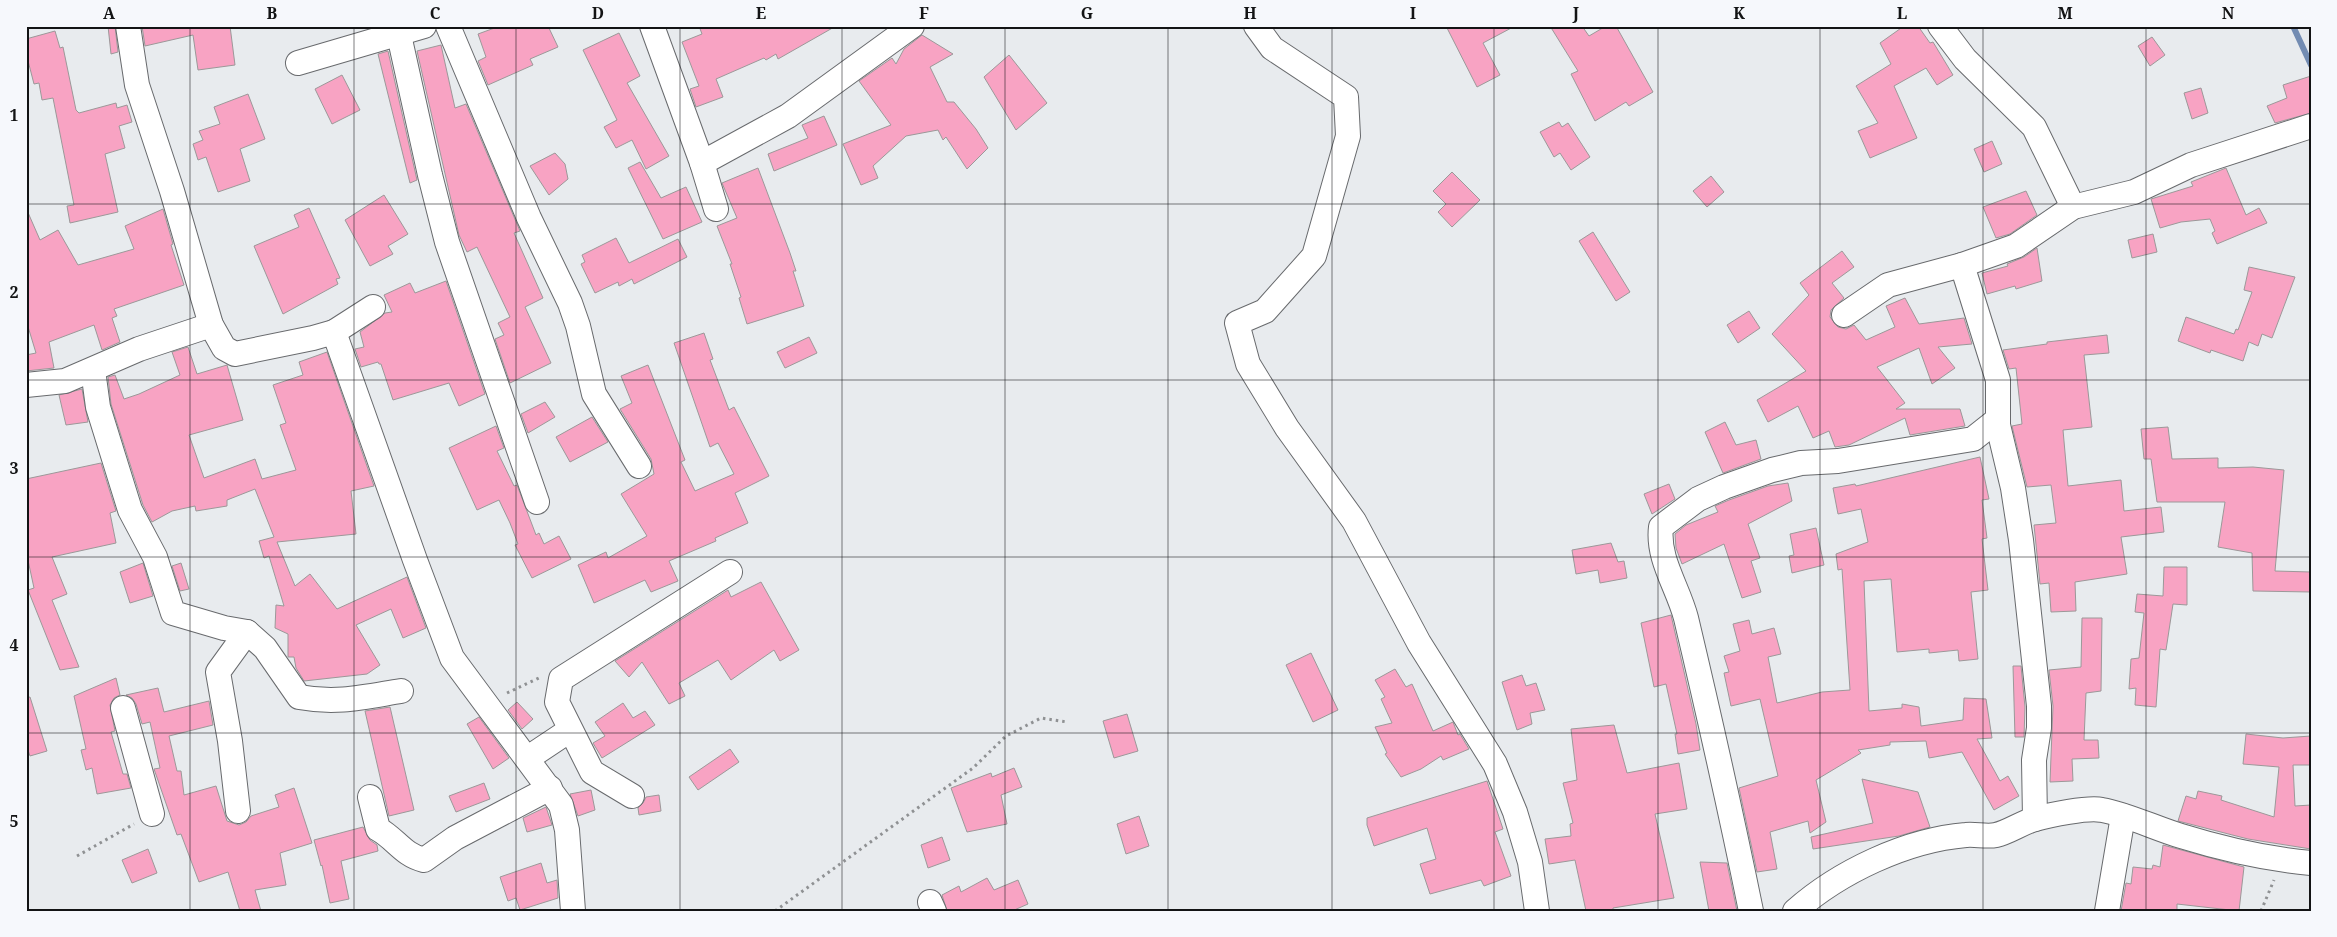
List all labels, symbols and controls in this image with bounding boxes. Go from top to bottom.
text: A [103,2,116,24]
text: B [267,2,278,24]
text: C [430,2,441,24]
text: D [592,2,604,24]
text: E [756,2,766,24]
text: F [919,2,929,24]
text: G [1081,2,1093,24]
text: H [1243,2,1257,24]
text: I [1410,2,1416,24]
text: J [1572,2,1580,24]
text: K [1733,2,1745,24]
text: L [1897,2,1907,24]
text: M [2057,2,2073,24]
text: N [2222,2,2235,24]
text: 1 [9,104,19,126]
text: 2 [9,281,19,303]
text: 3 [9,457,19,479]
text: 4 [9,634,19,656]
text: 5 [9,810,19,832]

